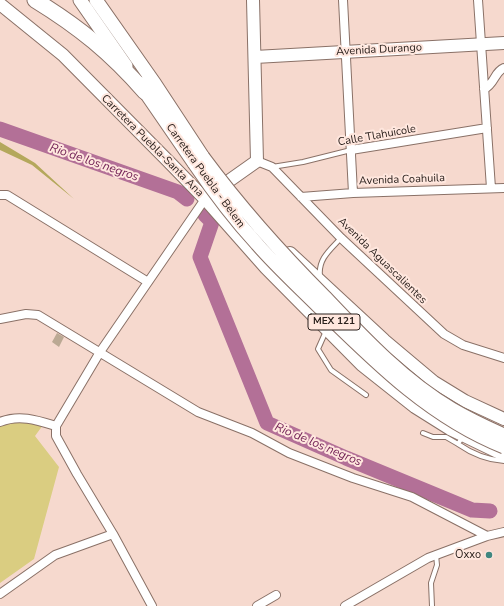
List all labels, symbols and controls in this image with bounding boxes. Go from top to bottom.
street label: Avenida Durango [336,41,422,59]
street label: Carretera Puebla-Santa Ana [98,92,206,200]
street label: Carretera Puebla - Belem [163,121,247,231]
street label: Calle Tlahuicole [337,123,417,149]
water label: Rio de los negros [48,141,140,185]
street label: Avenida Coahuila [359,172,445,188]
street label: Avenida Aguascalientes [335,215,429,307]
road number: MEX 121 [308,314,360,330]
water label: Rio de los negros [272,420,364,470]
place label: Oxxo [455,548,481,562]
marker: Oxxo [484,550,494,560]

